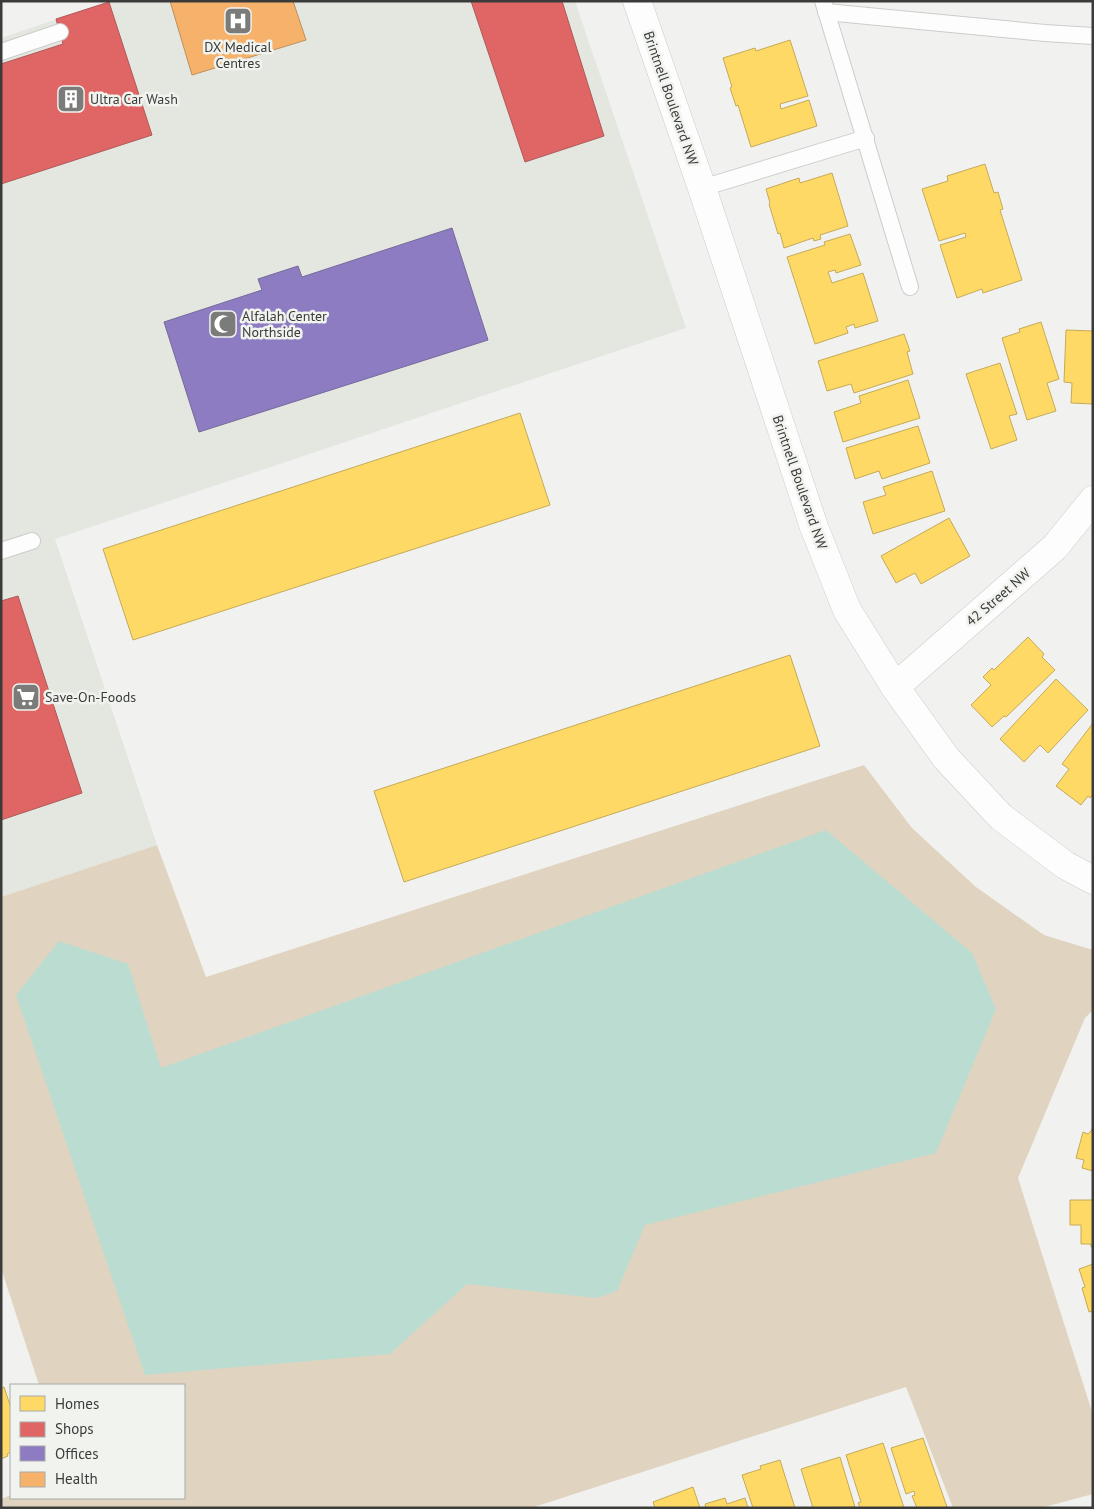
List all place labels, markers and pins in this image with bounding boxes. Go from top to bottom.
hospital icon: DX Medical Centres [223,6,253,36]
place label: DX Medical Centres [204,38,272,72]
building icon: Ultra Car Wash [56,84,86,114]
place label: Ultra Car Wash [90,90,178,108]
place label: Alfalah Center Northside [242,307,327,341]
mosque icon: Alfalah Center Northside [208,309,238,339]
supermarket icon: Save-On-Foods [11,682,41,712]
place label: Save-On-Foods [45,688,136,706]

